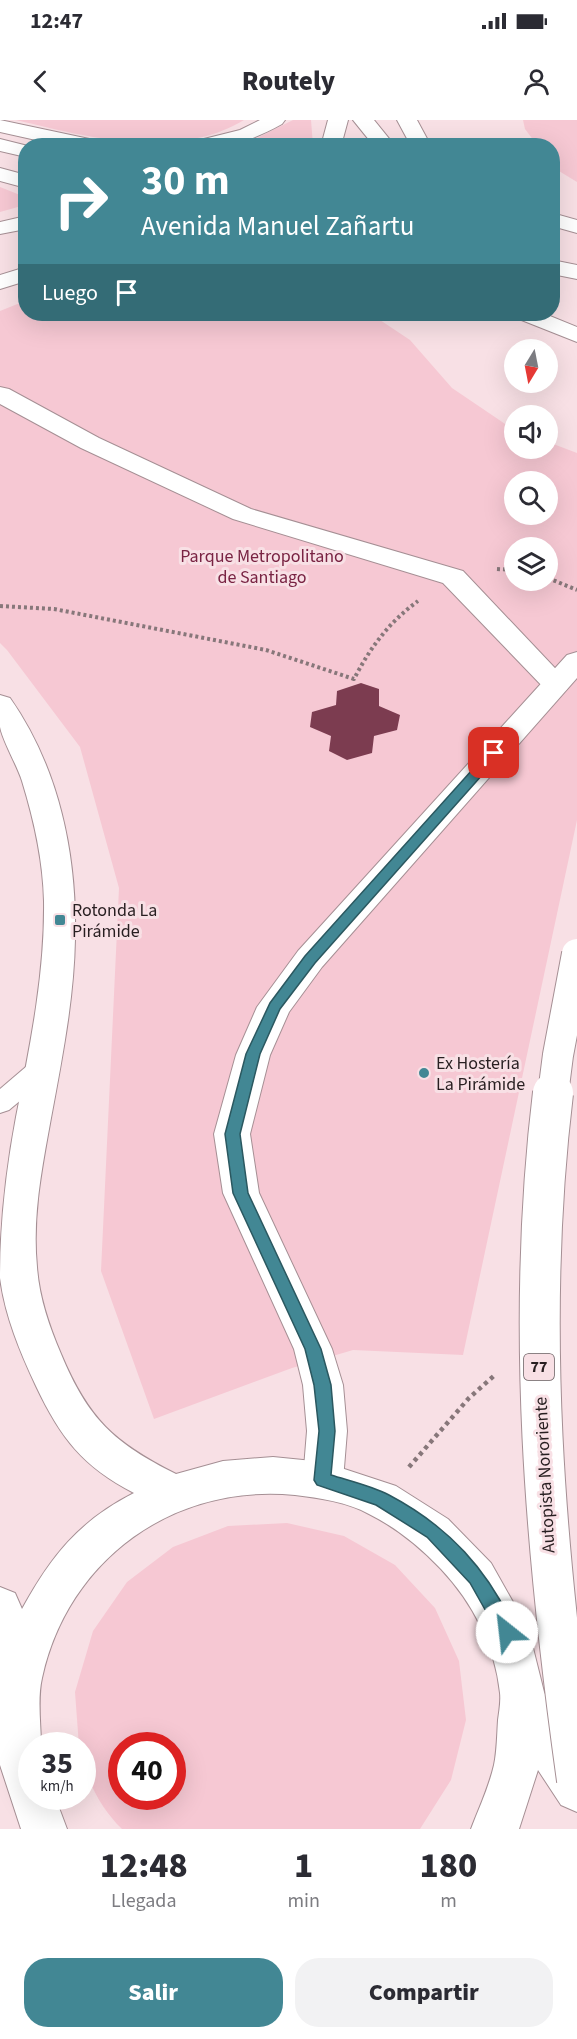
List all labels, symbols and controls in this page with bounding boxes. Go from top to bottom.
text: 12:47 [30,5,83,37]
text: Routely [242,62,335,101]
icon: back [24,65,57,98]
icon: person [520,65,553,98]
text: 30 m [141,151,230,211]
icon: right [42,162,120,240]
text: Avenida Manuel Zañartu [141,207,414,246]
icon: arrive [110,276,143,309]
text: Luego [42,277,98,309]
north arrow [504,339,558,393]
map controls [504,339,558,591]
button: sound [504,405,558,459]
button: search [504,471,558,525]
button: layers [504,537,558,591]
park label: Parque Metropolitano de Santiago [180,544,344,590]
pin [468,727,519,778]
icon: arrive [477,736,510,769]
place label: Rotonda La Pirámide [72,898,157,944]
marker: Rotonda La Pirámide [53,913,67,927]
place label: Ex Hostería La Pirámide [436,1051,525,1097]
marker: Ex Hostería La Pirámide [417,1066,431,1080]
road number: 77 [524,1354,554,1380]
street label: Autopista Nororiente [528,1396,562,1554]
position arrow [475,1600,539,1664]
speed limit sign: 40 [108,1732,186,1810]
text: 35 [41,1742,73,1785]
text: km/h [40,1776,74,1797]
text: 12:48 [100,1840,188,1891]
text: 1 [294,1840,313,1891]
text: 180 [420,1840,477,1891]
text: Llegada [111,1887,177,1915]
text: min [287,1887,320,1915]
text: m [440,1887,457,1915]
button: Salir [24,1958,283,2027]
button: Compartir [295,1958,553,2027]

